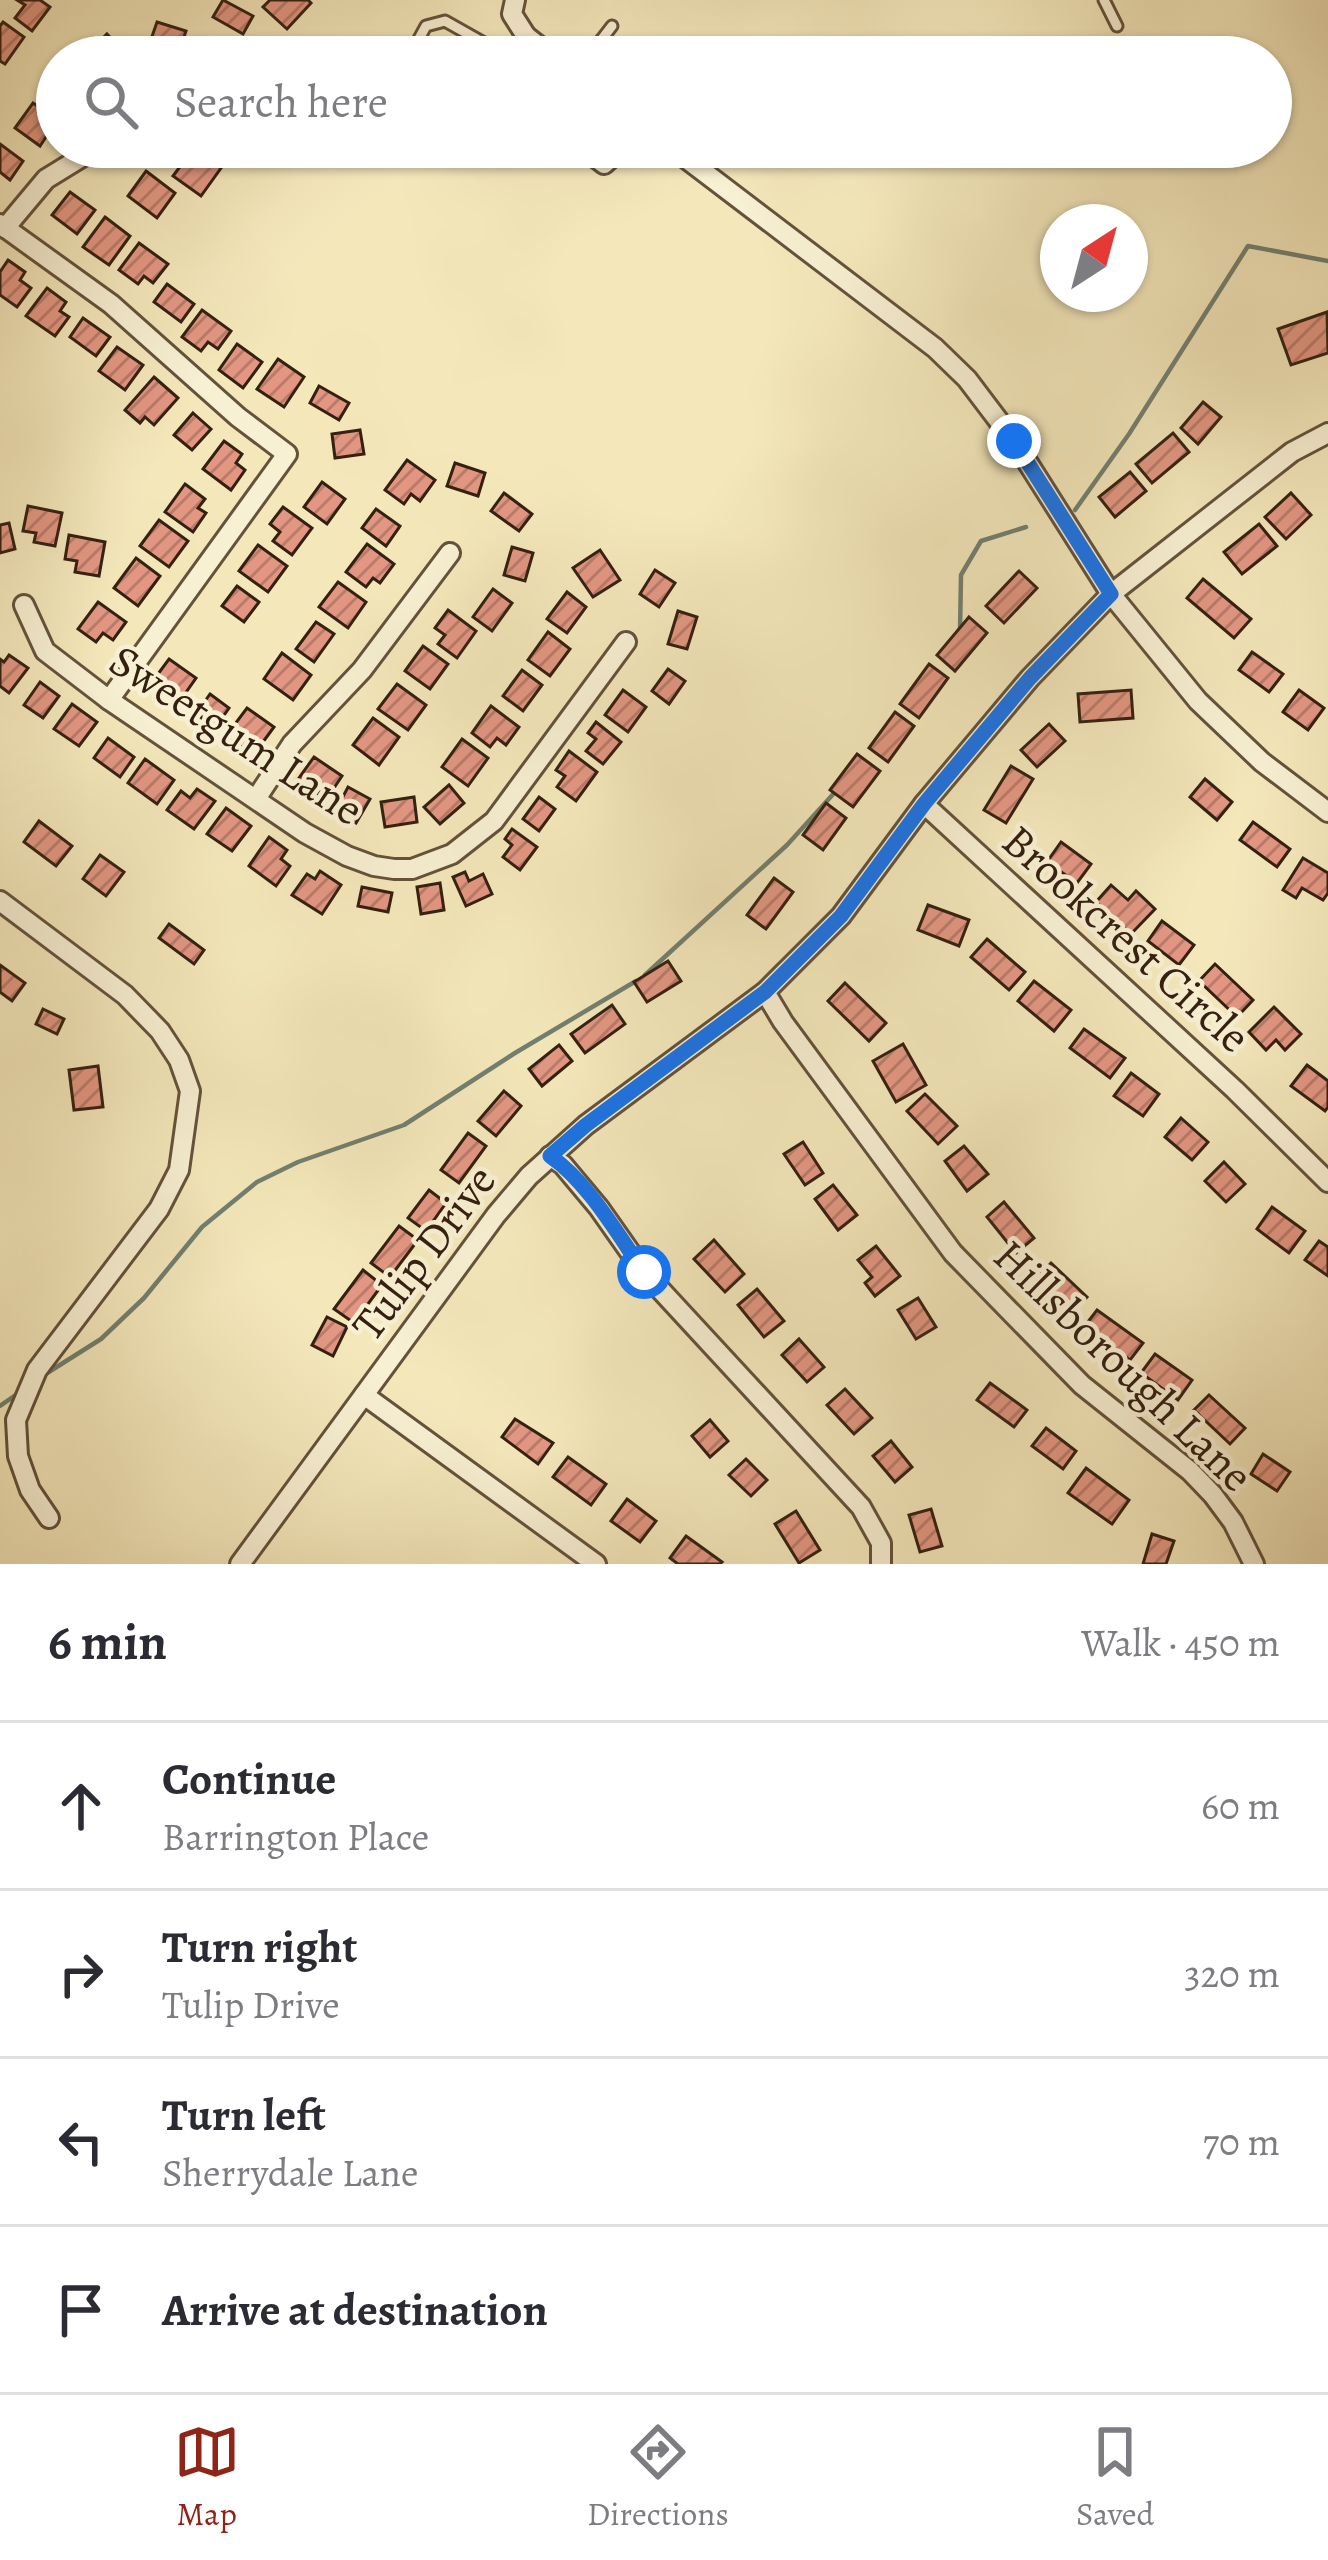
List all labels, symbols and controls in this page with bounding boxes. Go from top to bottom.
search box [36,36,1292,168]
icon: search [78,69,144,135]
text: Search here [174,71,388,133]
north arrow [1040,204,1148,312]
route end [987,414,1041,468]
street label: Sweetgum Lane [98,630,375,840]
street label: Brookcrest Circle [989,811,1264,1067]
street label: Tulip Drive [337,1152,510,1353]
street label: Hillsborough Lane [980,1226,1267,1506]
route start [617,1245,671,1299]
text: 6 min [48,1607,167,1677]
text: Walk · 450 m [1081,1616,1280,1669]
text: Continue [162,1748,336,1810]
icon: ahead [48,1773,114,1839]
text: 60 m [1201,1779,1280,1832]
text: Barrington Place [162,1810,429,1863]
text: Turn right [162,1916,357,1978]
icon: right [48,1941,114,2007]
text: 320 m [1184,1947,1280,2000]
text: Tulip Drive [162,1978,340,2031]
text: Turn left [162,2084,326,2146]
icon: left [48,2109,114,2175]
text: 70 m [1203,2115,1280,2168]
text: Sherrydale Lane [162,2146,418,2199]
icon: arrive [48,2277,114,2343]
text: Arrive at destination [162,2279,548,2341]
tab: Map [174,2419,240,2536]
tab: Directions [587,2419,729,2536]
tab: Saved [1076,2419,1154,2536]

